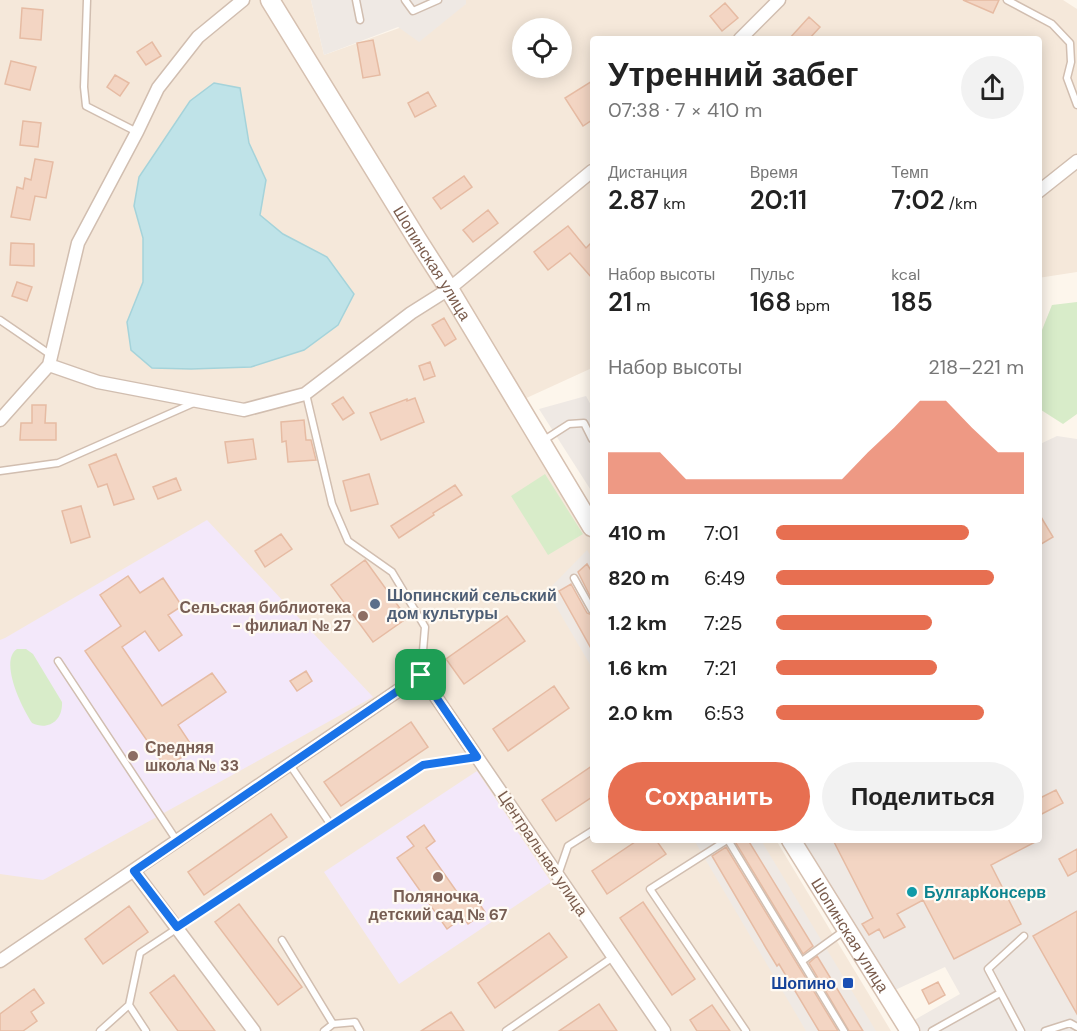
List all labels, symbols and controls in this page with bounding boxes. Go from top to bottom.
map controls [512,18,572,78]
button: locate [512,18,572,78]
text: Утренний забег [608,53,859,96]
button: share [961,56,1024,119]
text: 07:38 · 7 × 410 m [608,97,762,123]
text: Дистанция [608,162,687,183]
text: Время [750,162,798,183]
text: Темп [891,162,929,183]
text: 2.87 [608,183,659,217]
text: 20:11 [750,183,807,217]
text: 7:02 [891,183,944,217]
text: km [659,193,686,214]
text: /km [944,193,977,214]
street label: Шопинская улица [388,202,475,324]
text: Набор высоты [608,264,715,285]
text: Пульс [750,264,794,285]
text: kcal [891,264,920,285]
text: 21 [608,285,632,319]
text: 168 [750,285,791,319]
text: 185 [891,285,933,319]
text: m [632,295,651,316]
text: bpm [791,295,830,316]
text: Набор высоты [608,354,742,380]
text: 218–221 m [928,354,1024,380]
text: 410 m [608,520,666,546]
text: 7:01 [704,520,739,546]
text: 820 m [608,565,670,591]
text: 6:49 [704,565,745,591]
place label: Шопинский сельский дом культуры [387,585,557,624]
place label: Сельская библиотека - филиал № 27 [179,597,351,636]
marker: Шопинский сельский дом культуры [368,597,382,611]
marker: Сельская библиотека - филиал № 27 [356,609,370,623]
text: 1.2 km [608,610,667,636]
text: 7:25 [704,610,742,636]
pin [395,649,446,700]
text: 1.6 km [608,655,667,681]
text: 7:21 [704,655,736,681]
icon: arrive [404,658,437,691]
text: 2.0 km [608,700,673,726]
text: 6:53 [704,700,745,726]
place label: Средняя школа № 33 [145,737,239,776]
marker: Средняя школа № 33 [126,749,140,763]
button: Сохранить [608,762,810,831]
button: Поделиться [822,762,1024,831]
street label: Центральная улица [493,786,592,920]
marker: Поляночка, детский сад № 67 [431,870,445,884]
street label: Шопинская улица [806,874,893,997]
place label: БулгарКонсерв [924,882,1046,903]
marker: БулгарКонсерв [905,885,919,899]
place label: Поляночка, детский сад № 67 [369,886,508,925]
place label: Шопино [771,973,836,994]
marker: Шопино [841,976,855,990]

